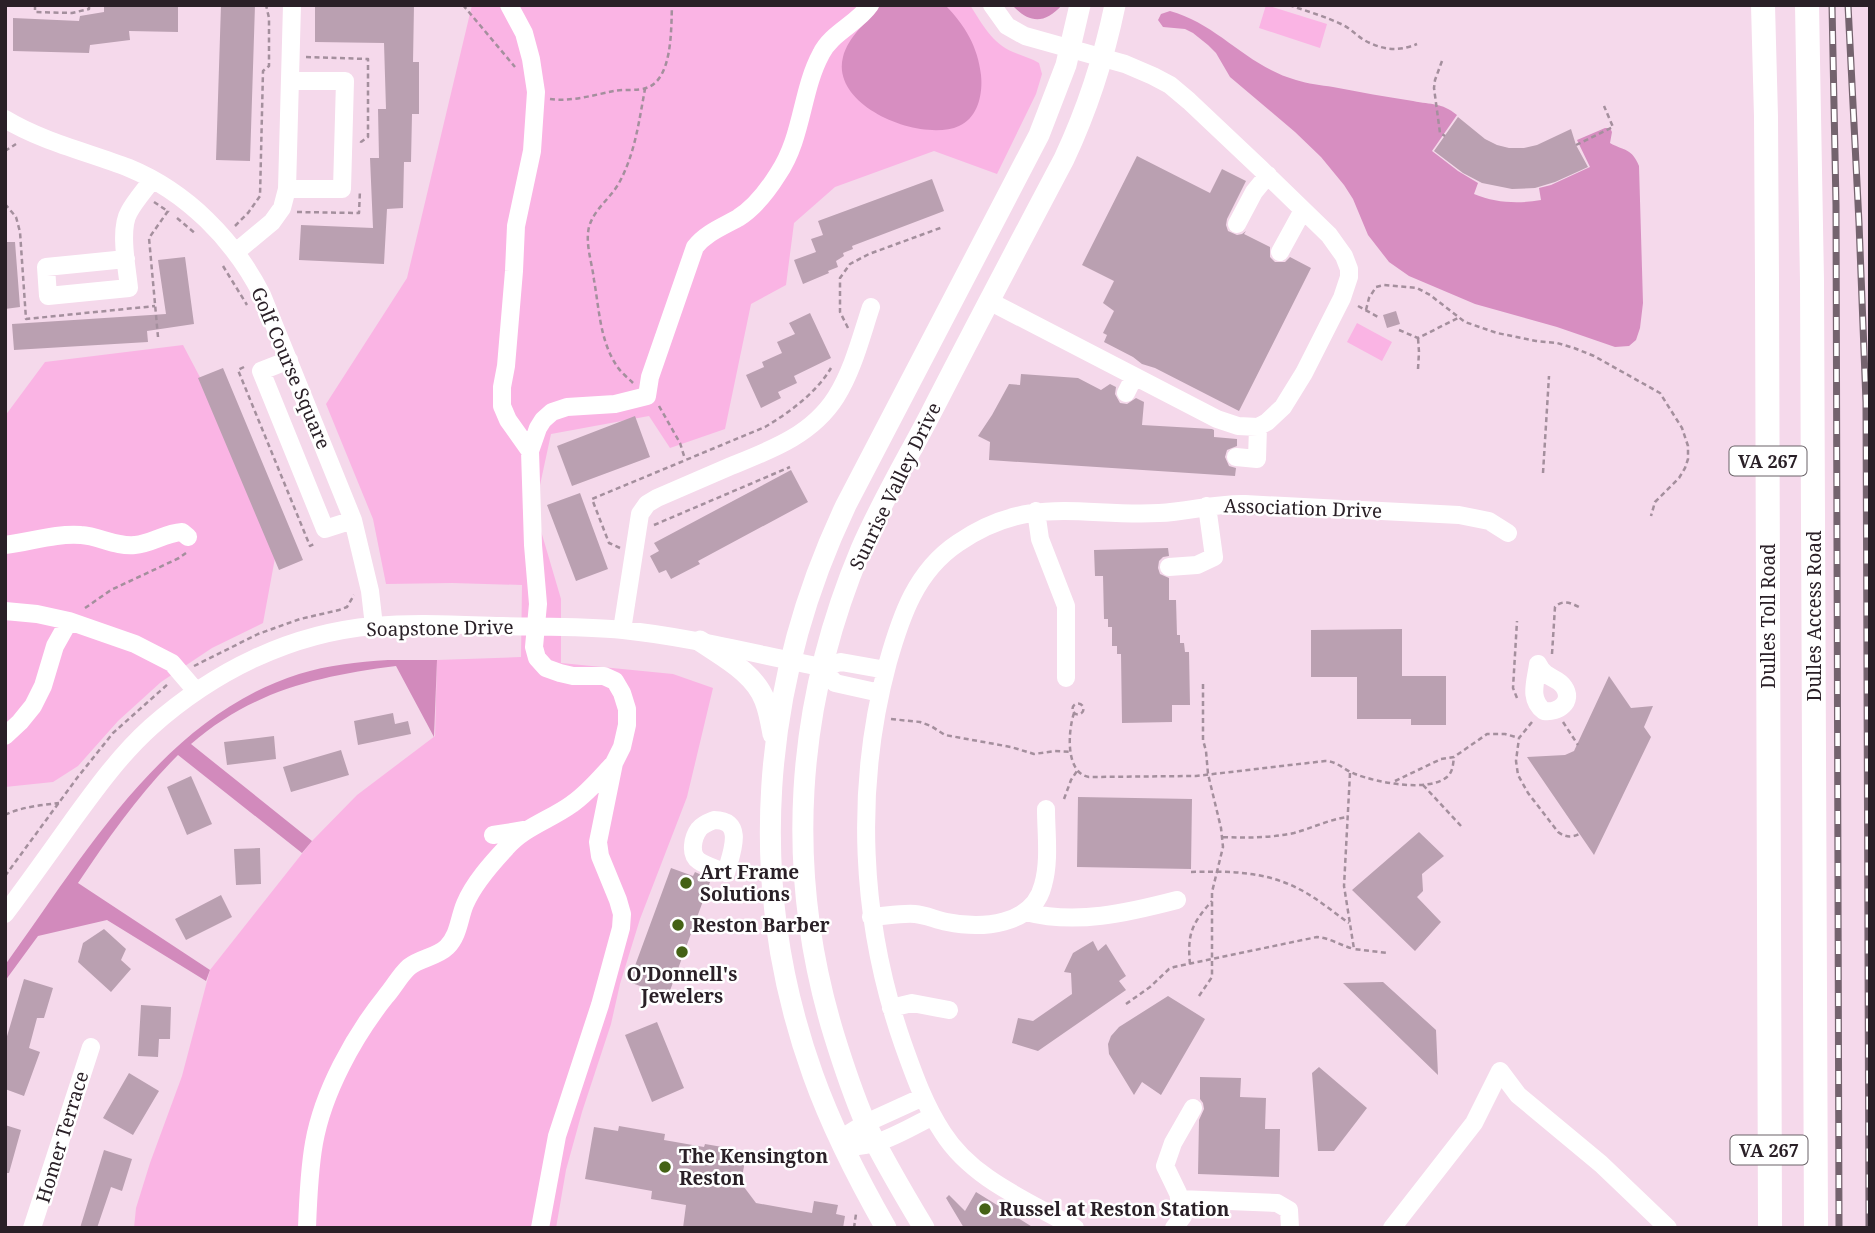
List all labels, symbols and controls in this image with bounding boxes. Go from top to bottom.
street label: Golf Course Square [245,283,337,453]
street label: Sunrise Valley Drive [843,398,947,574]
road number: VA 267 [1730,447,1806,476]
street label: Association Drive [1223,492,1383,524]
street label: Dulles Access Road [1801,530,1827,702]
street label: Dulles Toll Road [1755,543,1781,689]
street label: Soapstone Drive [366,614,514,642]
place label: Art Frame Solutions [700,859,799,907]
marker: Art Frame Solutions [678,875,694,891]
place label: Reston Barber [692,912,830,938]
marker: Reston Barber [670,917,686,933]
marker: O'Donnell's Jewelers [674,944,690,960]
place label: O'Donnell's Jewelers [627,961,737,1009]
street label: Homer Terrace [30,1068,94,1206]
road number: VA 267 [1730,1135,1808,1164]
place label: The Kensington Reston [679,1143,828,1191]
marker: The Kensington Reston [657,1159,673,1175]
place label: Russel at Reston Station [999,1196,1230,1222]
marker: Russel at Reston Station [977,1201,993,1217]

